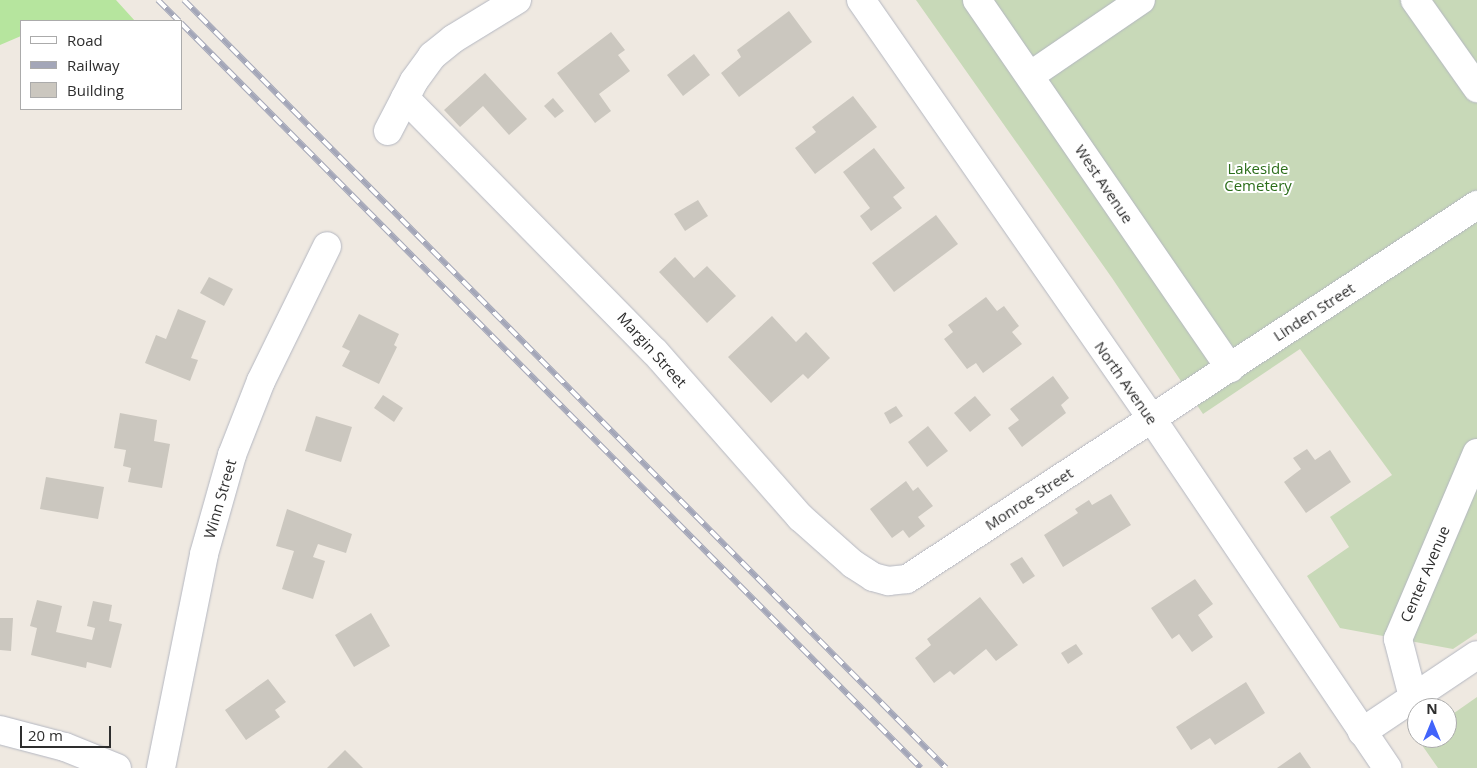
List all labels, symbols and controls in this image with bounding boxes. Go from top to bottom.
legend [20,20,182,110]
text: Road [67,30,103,50]
text: Railway [67,55,120,75]
text: Building [67,80,124,100]
street label: West Avenue [1071,141,1137,227]
park label: Lakeside Cemetery [1224,159,1292,194]
street label: Linden Street [1270,279,1358,345]
street label: Margin Street [614,309,690,391]
street label: North Avenue [1091,338,1161,428]
street label: Winn Street [200,457,240,541]
street label: Monroe Street [982,464,1076,534]
street label: Center Avenue [1397,523,1453,625]
north arrow [1407,698,1457,748]
text: N [1426,699,1438,718]
scale bar [22,716,114,748]
text: 20 m [28,725,63,745]

